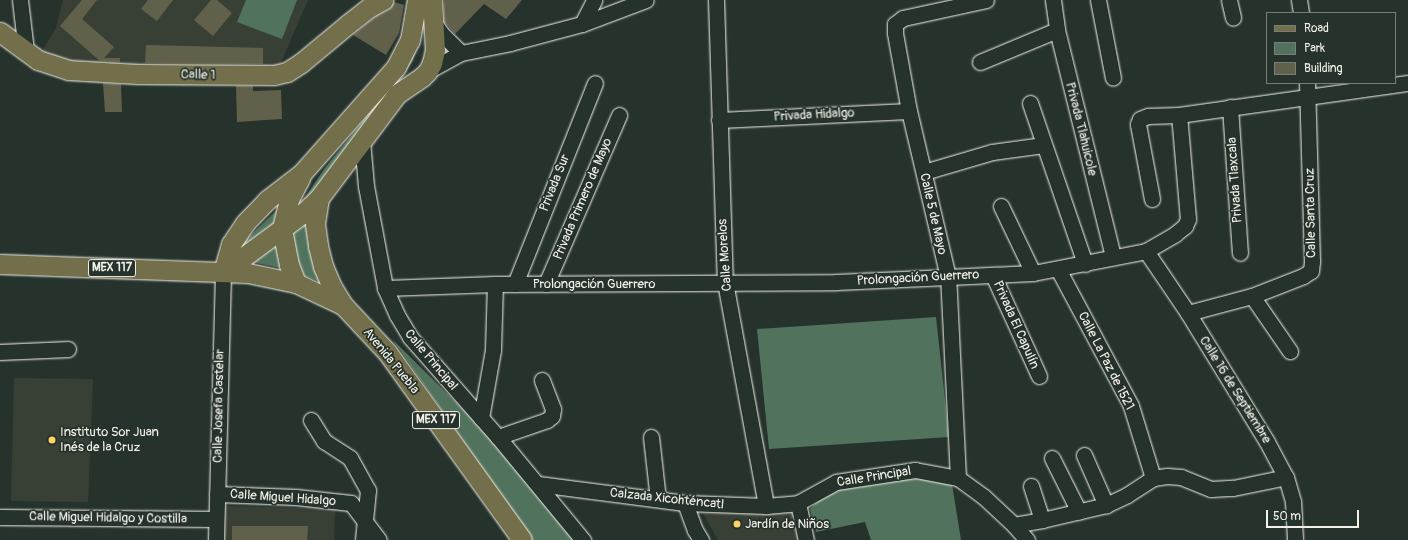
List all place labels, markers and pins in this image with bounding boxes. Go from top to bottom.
place label: Instituto Sor Juan Inés de la Cruz [60,425,159,456]
marker: Instituto Sor Juan Inés de la Cruz [47,435,57,445]
place label: Jardín de Niños [745,516,829,532]
marker: Jardín de Niños [732,519,742,529]

